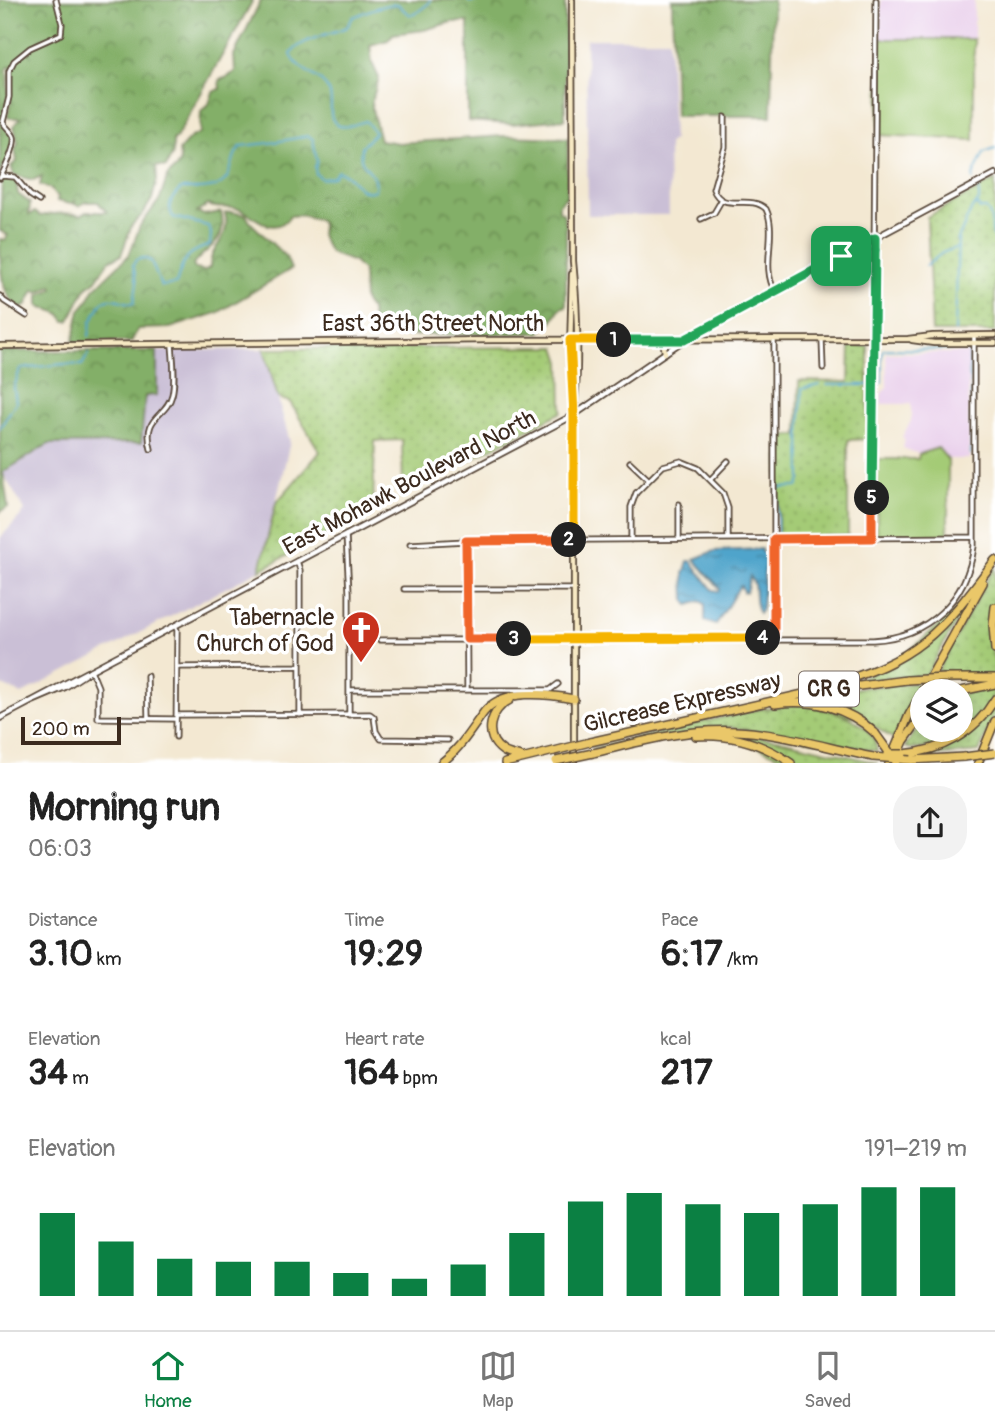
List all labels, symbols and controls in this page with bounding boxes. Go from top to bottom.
pin [811,226,871,286]
icon: arrive [822,237,860,275]
street label: East 36th Street North [322,309,544,338]
pin: 1 [596,322,632,358]
text: 1 [610,327,617,351]
street label: East Mohawk Boulevard North [278,403,541,562]
pin: 5 [854,480,890,516]
text: 5 [866,485,877,509]
pin: 2 [552,522,586,558]
text: 2 [563,527,574,551]
place label: Tabernacle Church of God [196,603,335,658]
church icon: Tabernacle Church of God [340,609,382,664]
pin: 4 [746,620,780,656]
pin: 3 [496,622,532,656]
text: 4 [757,625,768,649]
text: 3 [508,626,519,650]
street label: Gilcrease Expressway [581,666,784,739]
road number: CR G [799,672,859,706]
map controls [910,679,973,742]
button: layers [910,679,973,742]
scale bar [21,714,121,746]
text: 200 m [32,717,90,741]
text: Morning run [28,784,220,832]
button: share [893,786,967,860]
text: 06:03 [28,834,92,863]
text: Distance [28,908,97,932]
text: Time [344,908,384,932]
text: Pace [661,908,698,932]
text: 3.10 [28,932,93,976]
text: 19:29 [344,932,423,976]
text: 6:17 [661,932,723,976]
text: km [93,947,122,971]
text: /km [723,947,758,971]
text: Elevation [28,1027,100,1051]
text: Heart rate [344,1027,424,1051]
text: kcal [661,1027,692,1051]
text: 34 [28,1051,68,1095]
text: 164 [344,1051,399,1095]
text: 217 [661,1051,712,1095]
text: m [68,1066,89,1090]
text: bpm [399,1066,438,1090]
text: Elevation [28,1134,116,1163]
text: 191–219 m [865,1134,967,1163]
tab: Home [144,1347,192,1413]
tab: Map [479,1347,517,1413]
tab: Saved [804,1347,851,1413]

